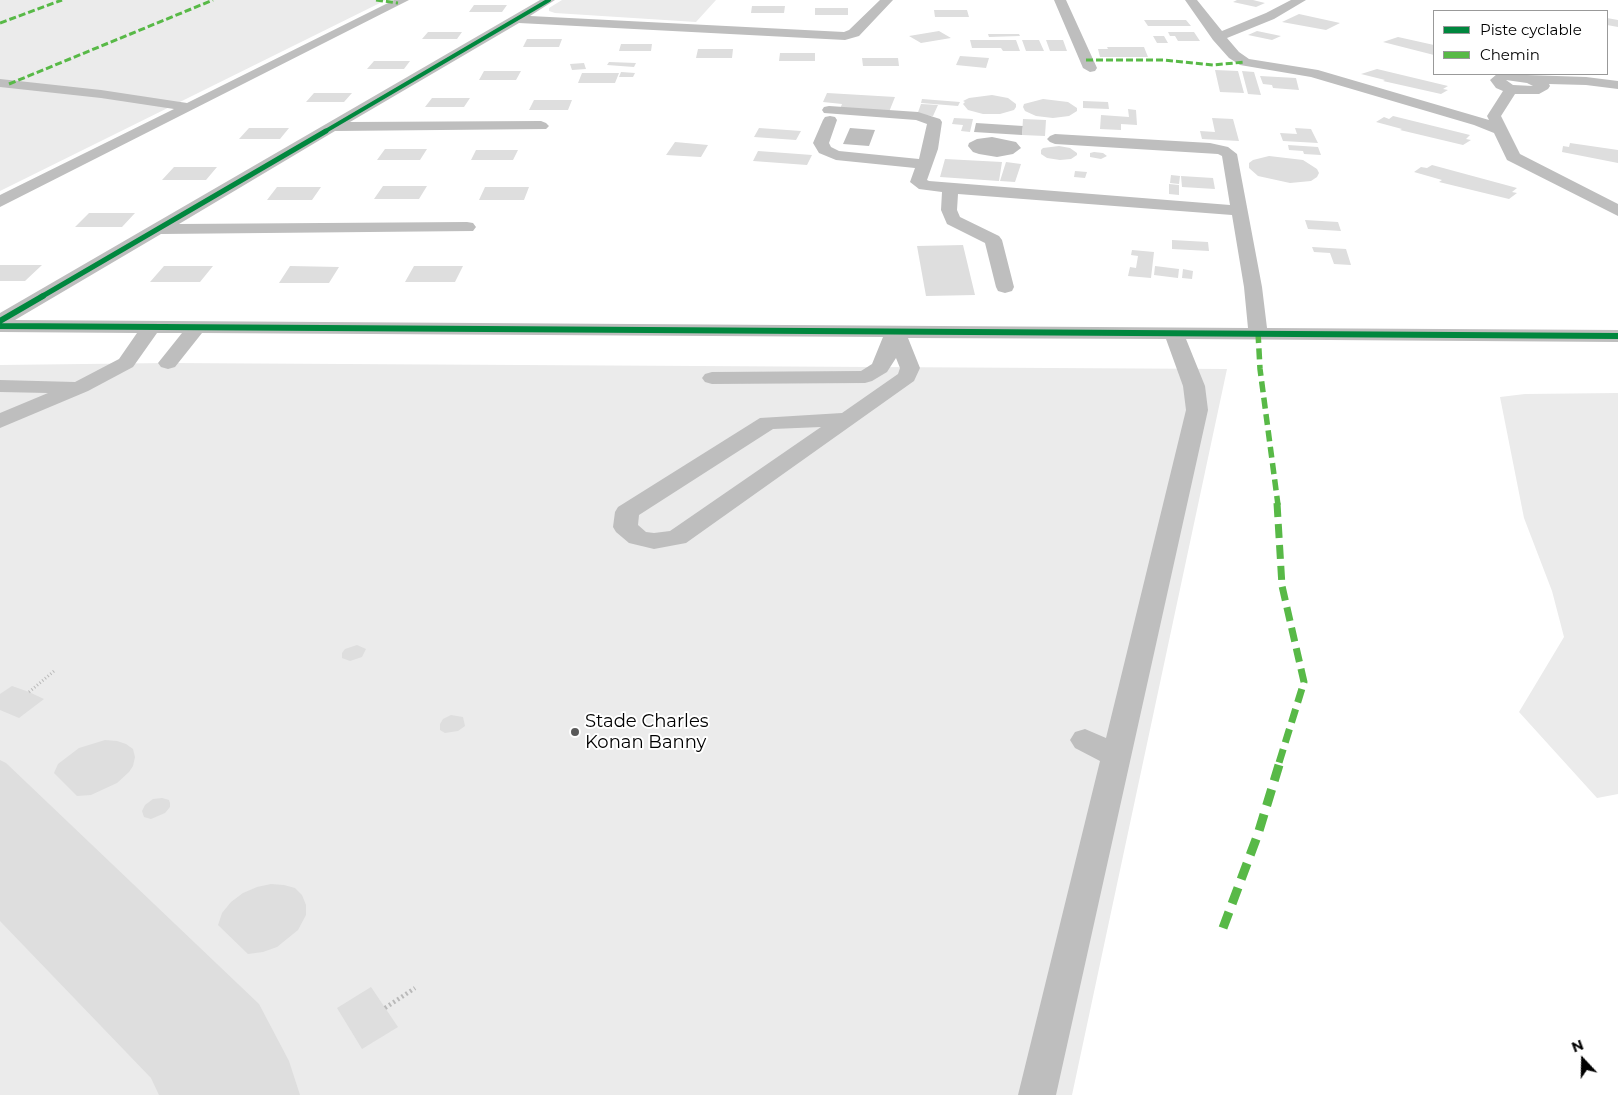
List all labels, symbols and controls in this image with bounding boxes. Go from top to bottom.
legend [1433,10,1608,75]
text: Piste cyclable [1480,20,1582,39]
text: Chemin [1480,45,1540,64]
place label: Stade Charles Konan Banny [585,711,709,754]
marker: Stade Charles Konan Banny [569,726,581,738]
north arrow [1558,1035,1608,1085]
text: N [1569,1036,1586,1056]

